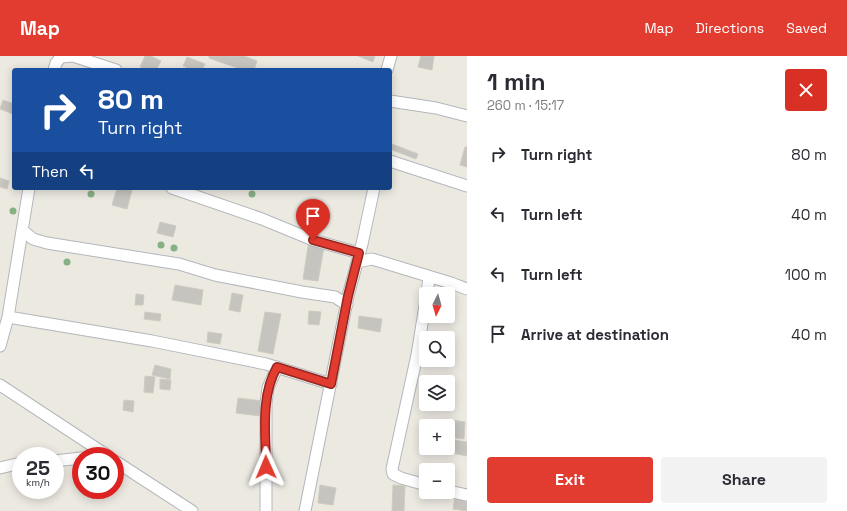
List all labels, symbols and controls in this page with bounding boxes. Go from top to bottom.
text: Map [20,16,60,41]
text: Map [644,19,674,37]
text: Directions [696,19,764,37]
text: Saved [786,19,827,37]
text: 1 min [487,66,546,97]
button: close [785,69,827,111]
text: 80 m [98,81,164,117]
icon: right [32,84,84,136]
text: 260 m · 15:17 [487,97,564,114]
text: Turn right [98,116,182,139]
icon: right [487,143,509,165]
text: Turn right [521,145,592,164]
text: 80 m [791,145,827,164]
icon: left [76,160,98,182]
text: Then [32,162,68,181]
pin [296,199,330,240]
icon: left [487,203,509,225]
icon: arrive [302,205,324,227]
text: Turn left [521,205,583,224]
text: 40 m [791,205,827,224]
icon: left [487,263,509,285]
text: Turn left [521,265,583,284]
text: 100 m [785,265,827,284]
north arrow [419,287,455,323]
map controls [419,287,455,499]
icon: arrive [487,323,509,345]
text: Arrive at destination [521,325,669,344]
text: 40 m [791,325,827,344]
button: search [419,331,455,367]
button: layers [419,375,455,411]
button: + [419,419,455,455]
position arrow [245,446,287,488]
speed limit sign: 30 [72,447,124,499]
text: 25 [26,455,50,481]
button: Exit [487,457,653,503]
button: Share [661,457,827,503]
button: − [419,463,455,499]
text: km/h [26,476,50,489]

